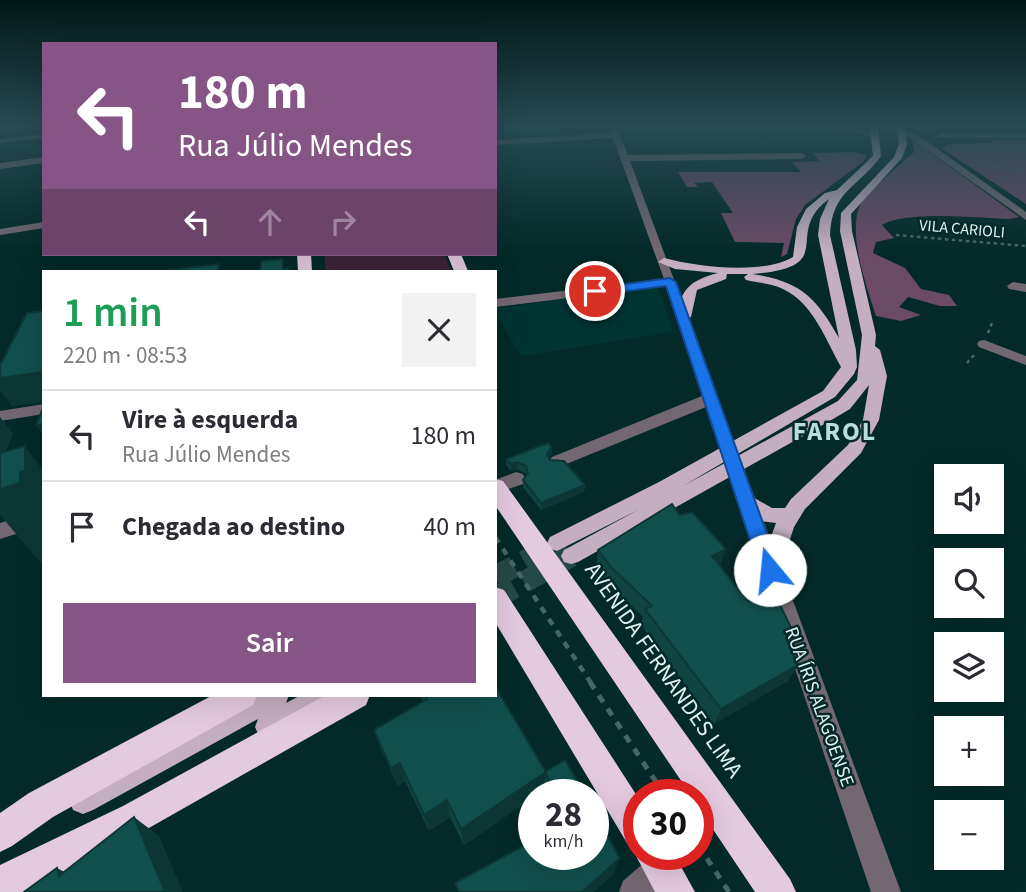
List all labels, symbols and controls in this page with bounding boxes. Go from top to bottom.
text: 180 m [178,58,307,128]
icon: left [63,70,154,161]
text: Rua Júlio Mendes [178,123,412,169]
icon: left [178,203,216,241]
icon: ahead [251,203,289,241]
icon: right [324,203,362,241]
street label: VILA CARIOLI [918,214,1006,244]
pin [565,261,625,321]
icon: arrive [576,272,614,310]
text: 1 min [63,283,163,343]
button: close [402,293,476,367]
text: 220 m · 08:53 [63,339,187,372]
text: Vire à esquerda [122,401,298,438]
district label: FAROL [793,413,877,450]
icon: left [63,417,101,455]
text: 180 m [410,417,476,454]
text: Rua Júlio Mendes [122,438,290,471]
map controls [934,464,1004,870]
button: sound [934,464,1004,534]
icon: arrive [63,508,101,546]
text: Chegada ao destino [122,508,345,545]
text: 40 m [423,508,476,545]
position arrow [733,533,807,607]
button: search [934,548,1004,618]
street label: AVENIDA FERNANDES LIMA [577,555,751,785]
button: Sair [63,603,476,683]
street label: RUA ÍRIS ALAGOENSE [778,623,860,791]
button: layers [934,632,1004,702]
button: + [934,716,1004,786]
speed limit sign: 30 [623,779,714,870]
text: 28 [545,790,582,840]
button: − [934,800,1004,870]
text: km/h [544,829,583,854]

